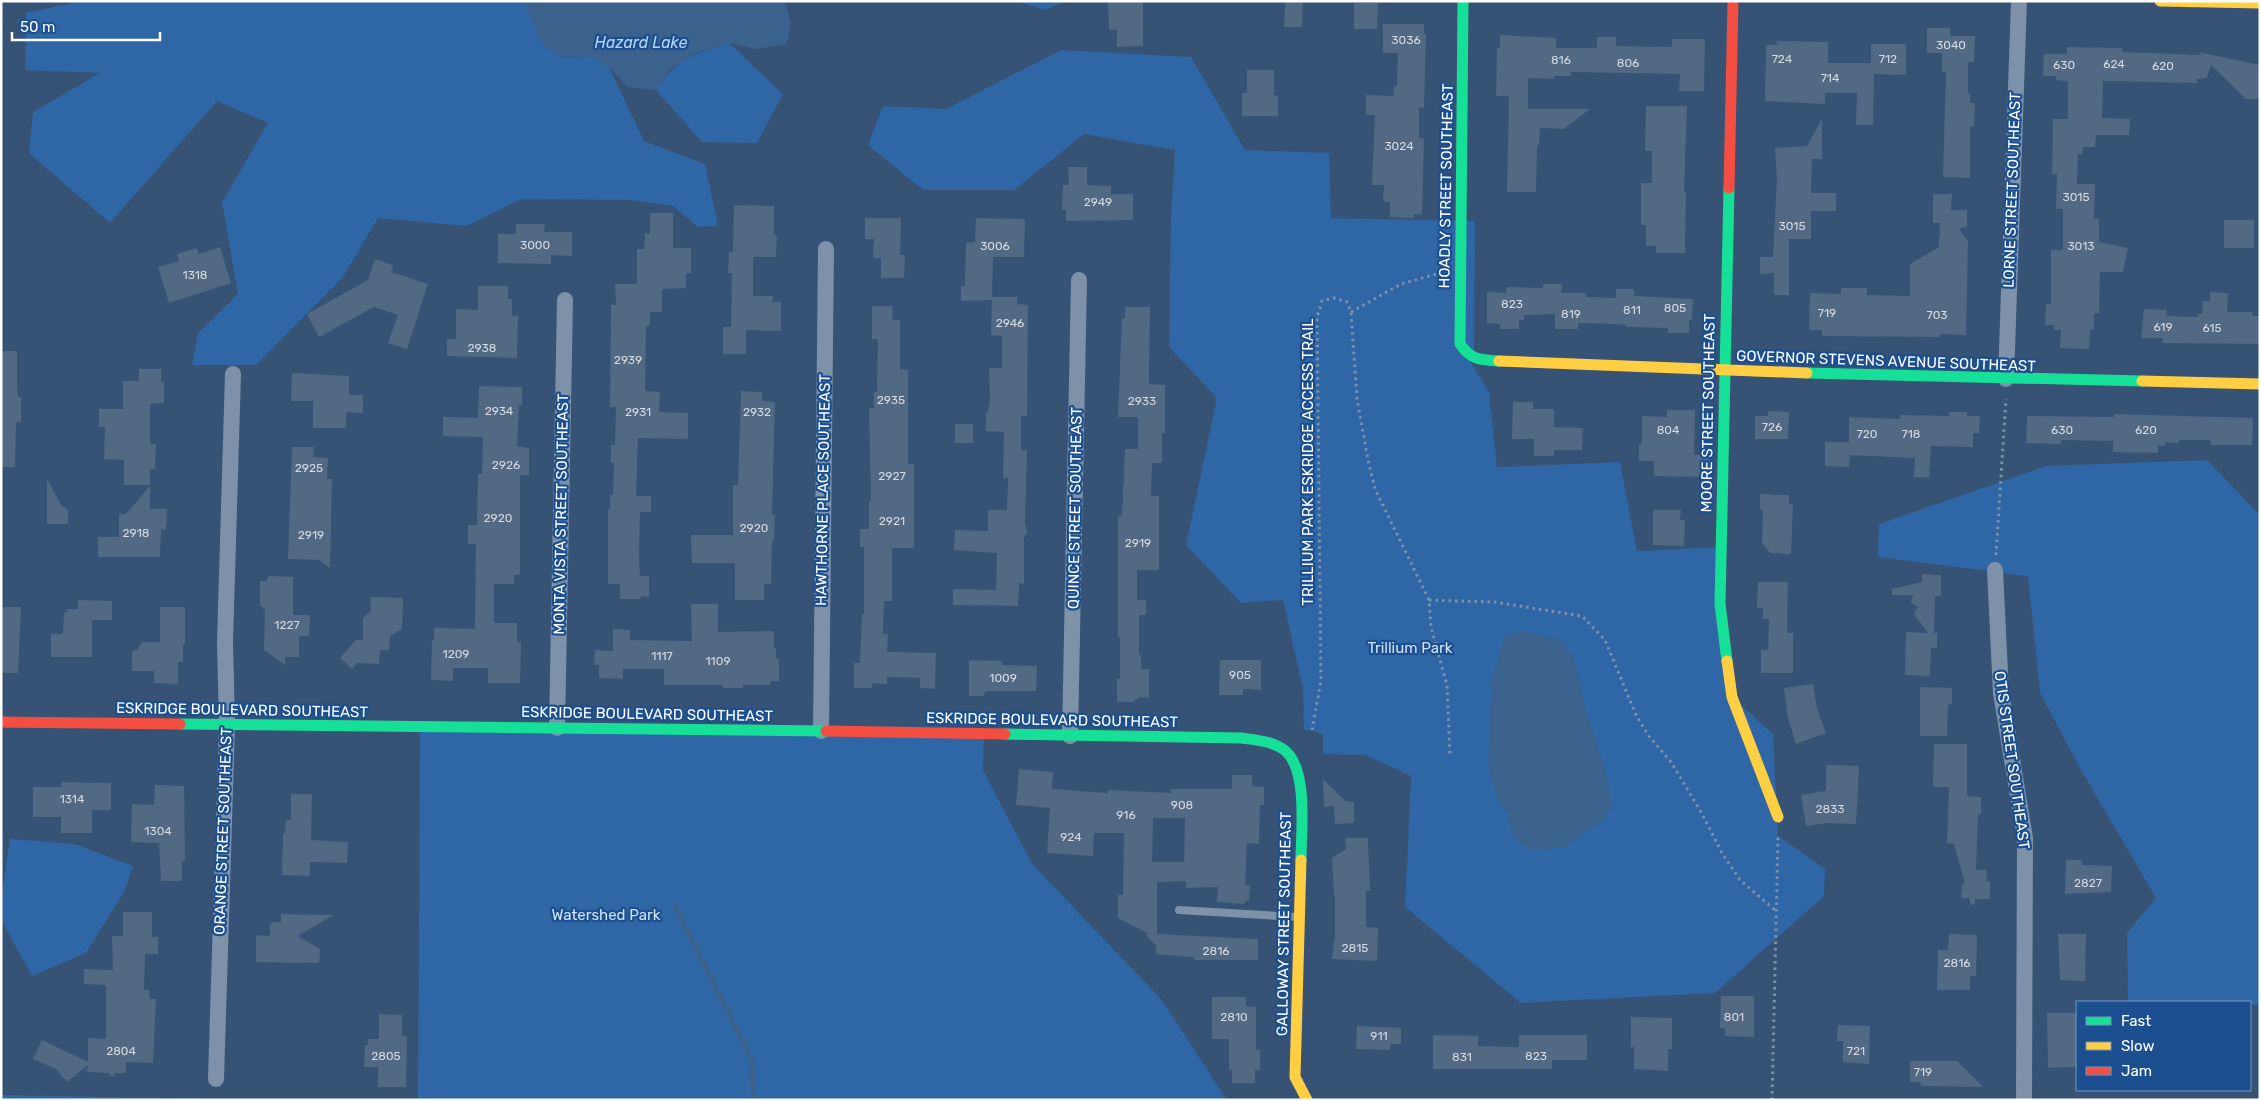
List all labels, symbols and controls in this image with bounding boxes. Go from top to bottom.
scale bar [12,10,160,42]
text: 50 m [20,18,55,36]
water label: Hazard Lake [595,33,687,52]
house number: 3036 [1391,33,1421,47]
house number: 3040 [1936,38,1966,52]
house number: 724 [1772,52,1793,66]
house number: 712 [1879,52,1897,66]
house number: 816 [1551,53,1571,67]
house number: 806 [1617,56,1639,70]
house number: 624 [2103,57,2125,71]
house number: 630 [2053,58,2075,72]
house number: 620 [2152,59,2174,73]
house number: 714 [1821,71,1840,85]
street label: HOADLY STREET SOUTHEAST [1435,83,1457,289]
street label: LORNE STREET SOUTHEAST [2000,92,2024,288]
house number: 3024 [1384,139,1414,153]
house number: 3015 [2062,190,2090,204]
house number: 2949 [1084,195,1112,209]
house number: 3015 [1778,219,1806,233]
house number: 3000 [520,238,550,252]
house number: 3006 [980,239,1010,253]
house number: 3013 [2067,239,2095,253]
house number: 1318 [183,268,207,282]
house number: 823 [1501,297,1523,311]
house number: 805 [1664,301,1686,315]
house number: 811 [1623,303,1641,317]
house number: 719 [1818,306,1836,320]
house number: 819 [1561,307,1581,321]
house number: 703 [1927,308,1948,322]
street label: MOORE STREET SOUTHEAST [1697,313,1719,513]
house number: 2946 [996,316,1024,330]
street label: TRILLIUM PARK ESKRIDGE ACCESS TRAIL [1299,318,1317,606]
house number: 619 [2153,320,2173,334]
house number: 615 [2202,321,2222,335]
house number: 2938 [468,341,496,355]
street label: GOVERNOR STEVENS AVENUE SOUTHEAST [1736,347,2036,375]
house number: 2939 [614,353,642,367]
street label: HAWTHORNE PLACE SOUTHEAST [812,374,834,606]
street label: MONTA VISTA STREET SOUTHEAST [550,393,572,635]
house number: 2935 [877,393,905,407]
house number: 2933 [1128,394,1156,408]
house number: 2934 [485,404,514,418]
house number: 2931 [625,405,651,419]
house number: 2932 [743,405,771,419]
street label: QUINCE STREET SOUTHEAST [1064,406,1086,609]
house number: 726 [1762,420,1782,434]
house number: 804 [1657,423,1680,437]
house number: 630 [2051,423,2073,437]
house number: 620 [2135,423,2157,437]
house number: 720 [1857,427,1877,441]
house number: 718 [1902,427,1920,441]
house number: 2926 [492,458,520,472]
house number: 2925 [295,461,323,475]
house number: 2927 [878,469,906,483]
house number: 2920 [484,511,512,525]
house number: 2921 [879,514,905,528]
house number: 2920 [740,521,768,535]
house number: 2918 [123,526,149,540]
house number: 2919 [298,528,324,542]
house number: 2919 [1125,536,1151,550]
house number: 1227 [274,618,300,632]
park label: Trillium Park [1368,639,1453,657]
house number: 1209 [443,647,469,661]
house number: 1117 [651,649,673,663]
house number: 1109 [705,654,731,668]
house number: 905 [1229,668,1251,682]
street label: OTIS STREET SOUTHEAST [1991,670,2033,851]
house number: 1009 [989,671,1017,685]
street label: ESKRIDGE BOULEVARD SOUTHEAST [116,699,368,721]
street label: ESKRIDGE BOULEVARD SOUTHEAST [521,703,773,725]
street label: ESKRIDGE BOULEVARD SOUTHEAST [926,709,1178,731]
street label: ORANGE STREET SOUTHEAST [210,727,236,935]
house number: 1314 [60,792,85,806]
house number: 908 [1171,798,1193,812]
house number: 2833 [1815,802,1845,816]
house number: 916 [1116,808,1136,822]
street label: GALLOWAY STREET SOUTHEAST [1273,811,1295,1036]
house number: 1304 [144,824,172,838]
house number: 924 [1060,830,1082,844]
house number: 2827 [2074,876,2102,890]
park label: Watershed Park [552,906,661,924]
house number: 2815 [1342,941,1368,955]
house number: 2816 [1202,944,1230,958]
house number: 2816 [1943,956,1971,970]
legend [2076,1001,2251,1091]
house number: 2810 [1220,1010,1248,1024]
house number: 801 [1724,1010,1744,1024]
text: Fast [2121,1012,2151,1030]
house number: 911 [1370,1029,1388,1043]
text: Slow [2121,1037,2154,1055]
house number: 2804 [106,1044,136,1058]
house number: 721 [1847,1044,1865,1058]
house number: 2805 [371,1049,401,1063]
house number: 823 [1525,1049,1547,1063]
house number: 831 [1452,1050,1472,1064]
text: Jam [2121,1062,2152,1080]
house number: 719 [1914,1065,1932,1079]

